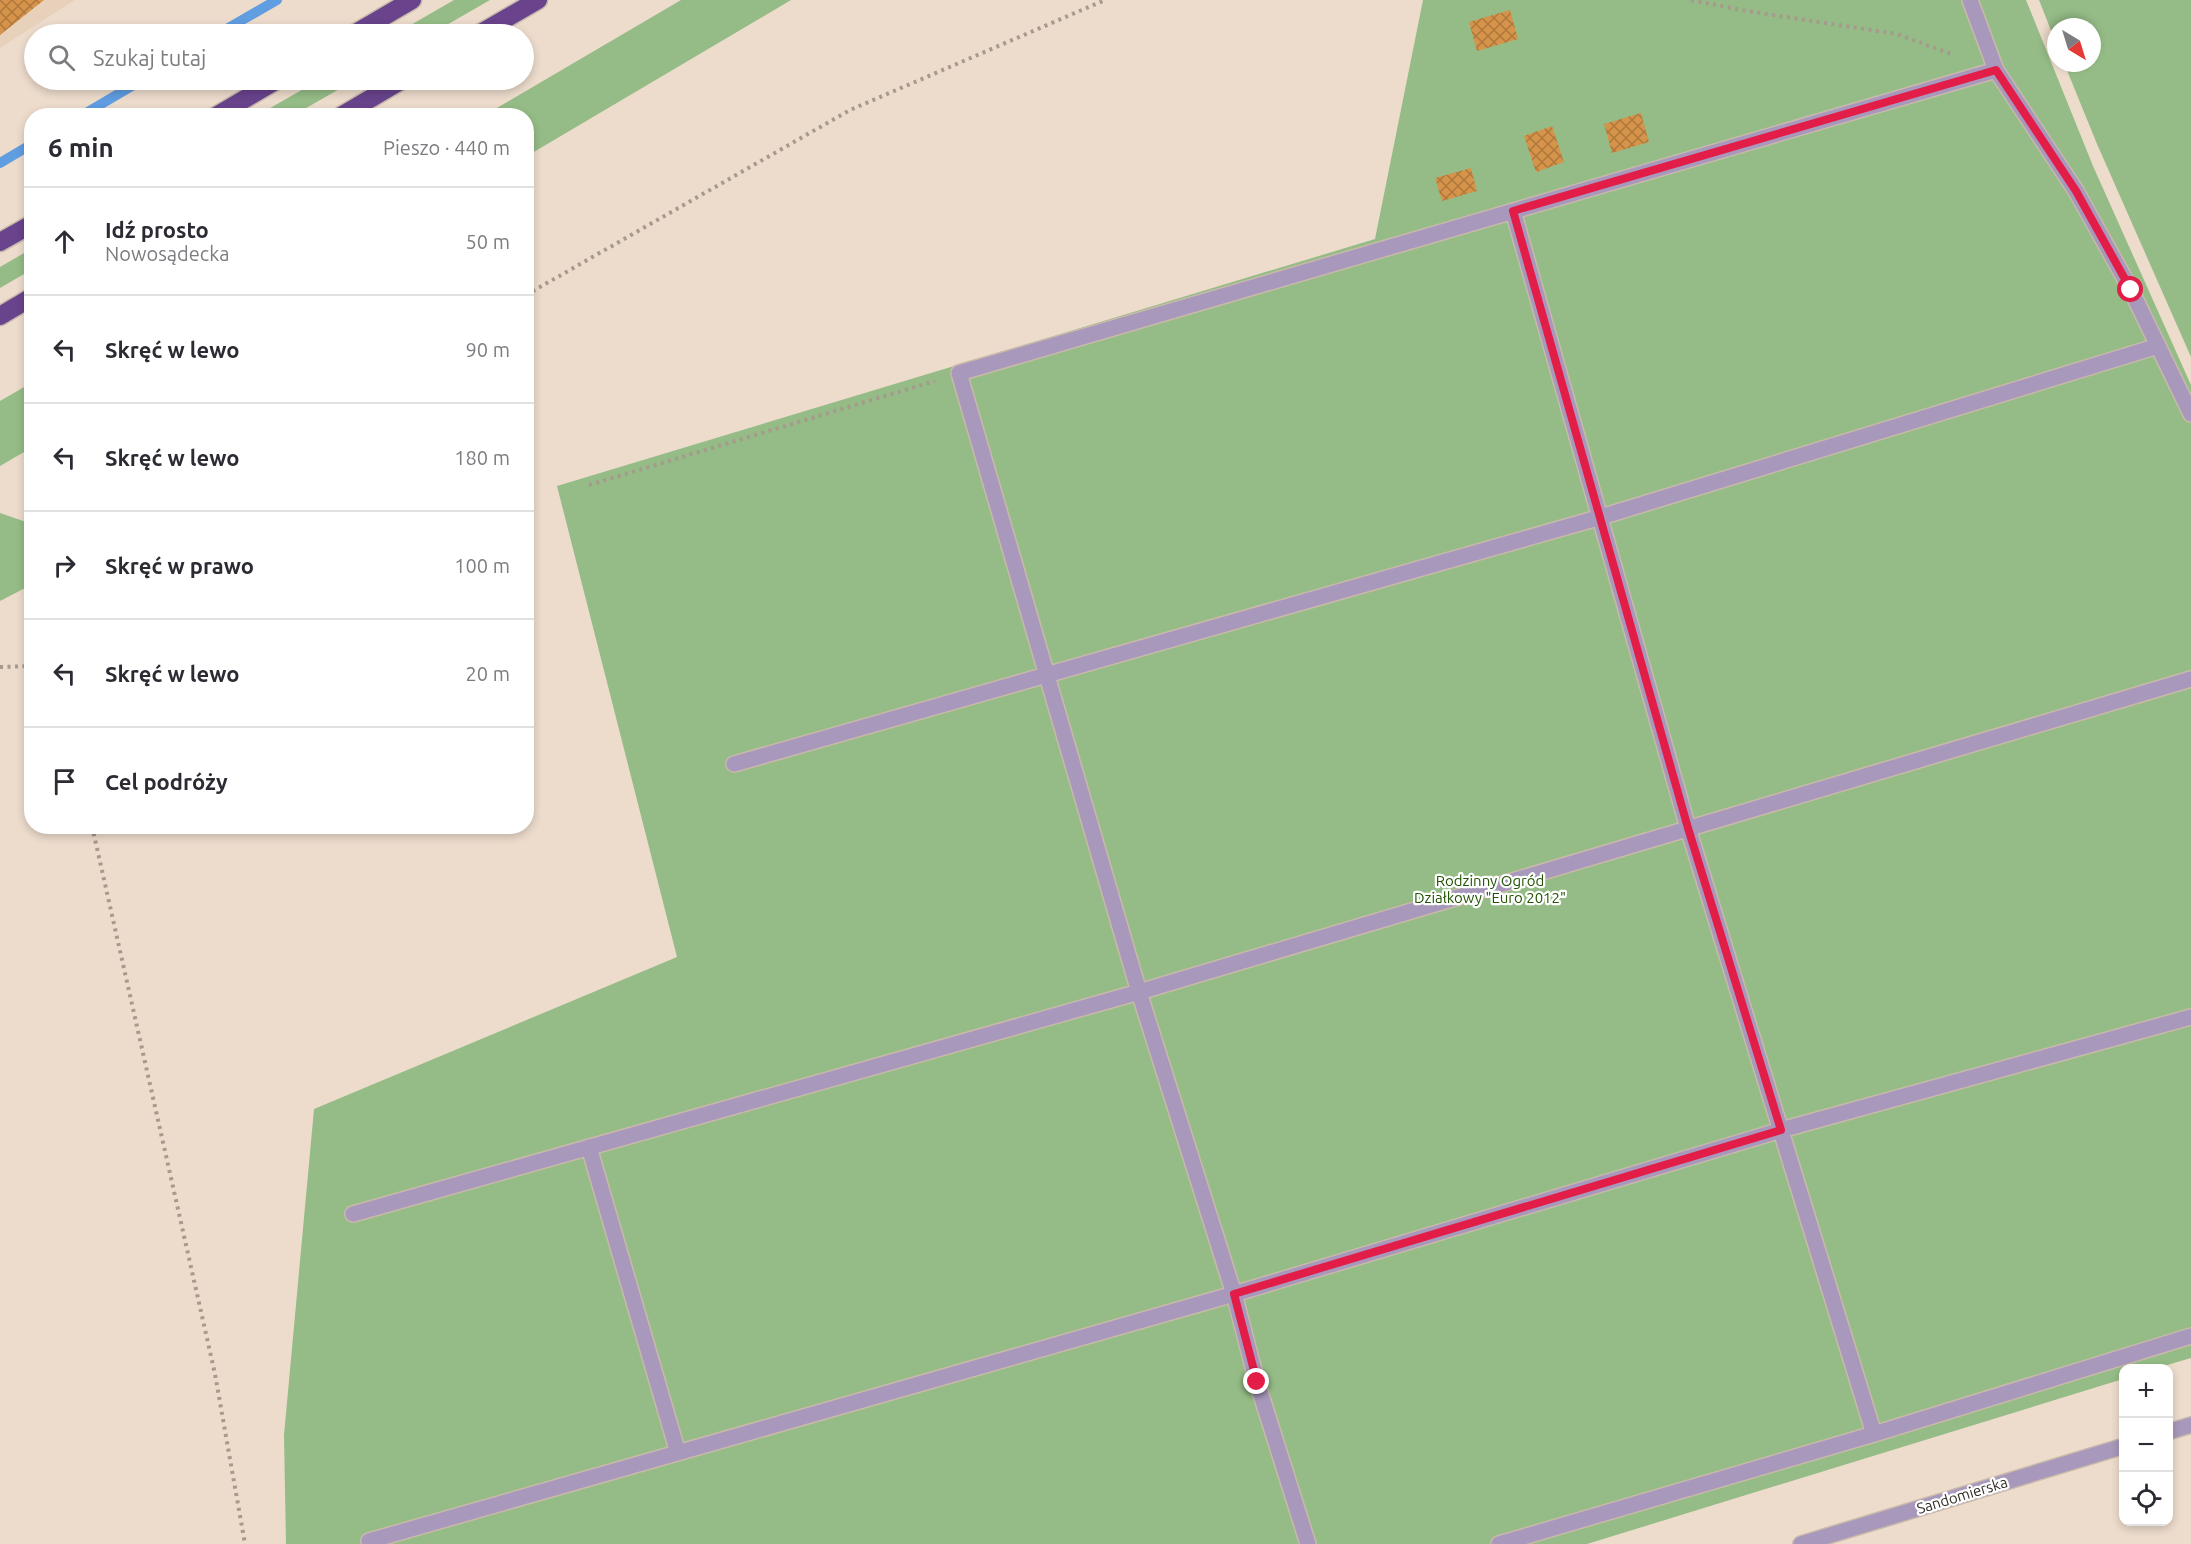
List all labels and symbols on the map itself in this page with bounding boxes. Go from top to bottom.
north arrow [2047,18,2101,72]
route start [2117,276,2143,302]
park label: Rodzinny Ogród Działkowy "Euro 2012" [1414,872,1566,906]
route end [1243,1368,1269,1394]
street label: Sandomierska [1915,1473,2009,1517]

